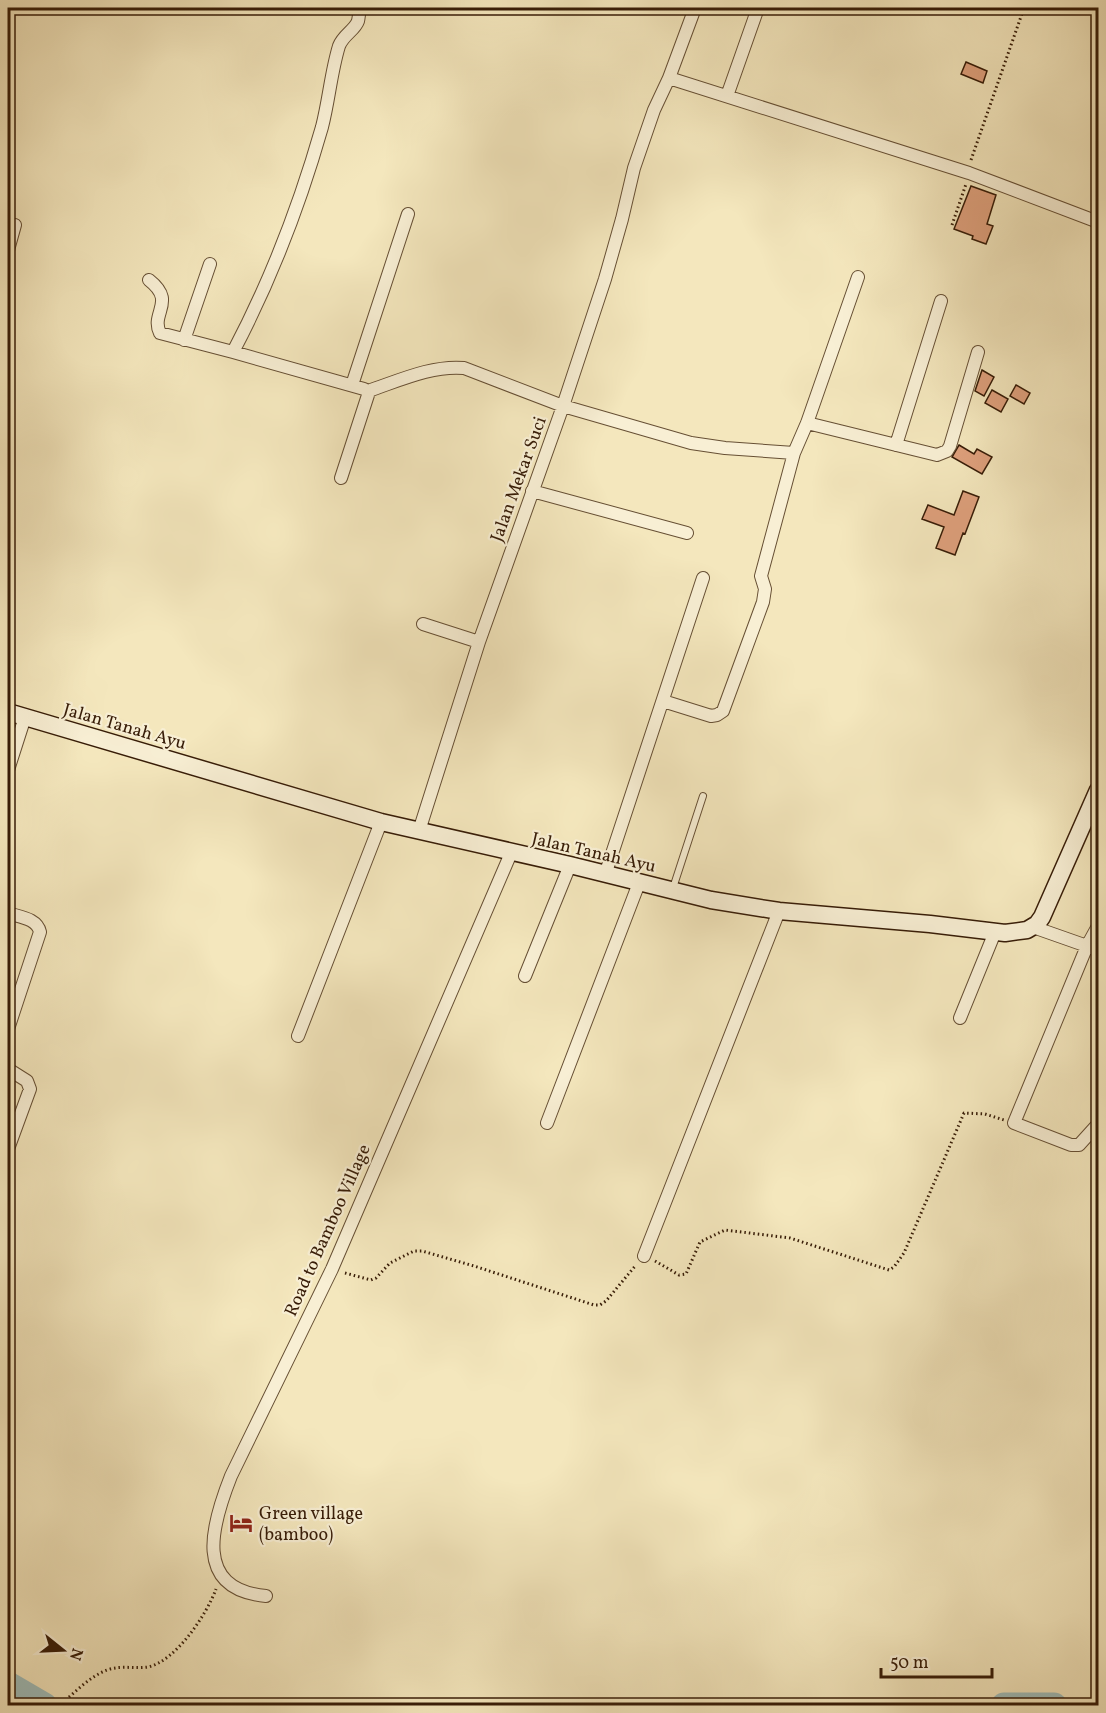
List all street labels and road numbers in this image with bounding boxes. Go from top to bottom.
street label: Jalan Mekar Suci [485,413,554,546]
street label: Jalan Tanah Ayu [60,698,189,757]
street label: Jalan Tanah Ayu [529,827,658,880]
street label: Road to Bamboo Village [279,1141,378,1321]

